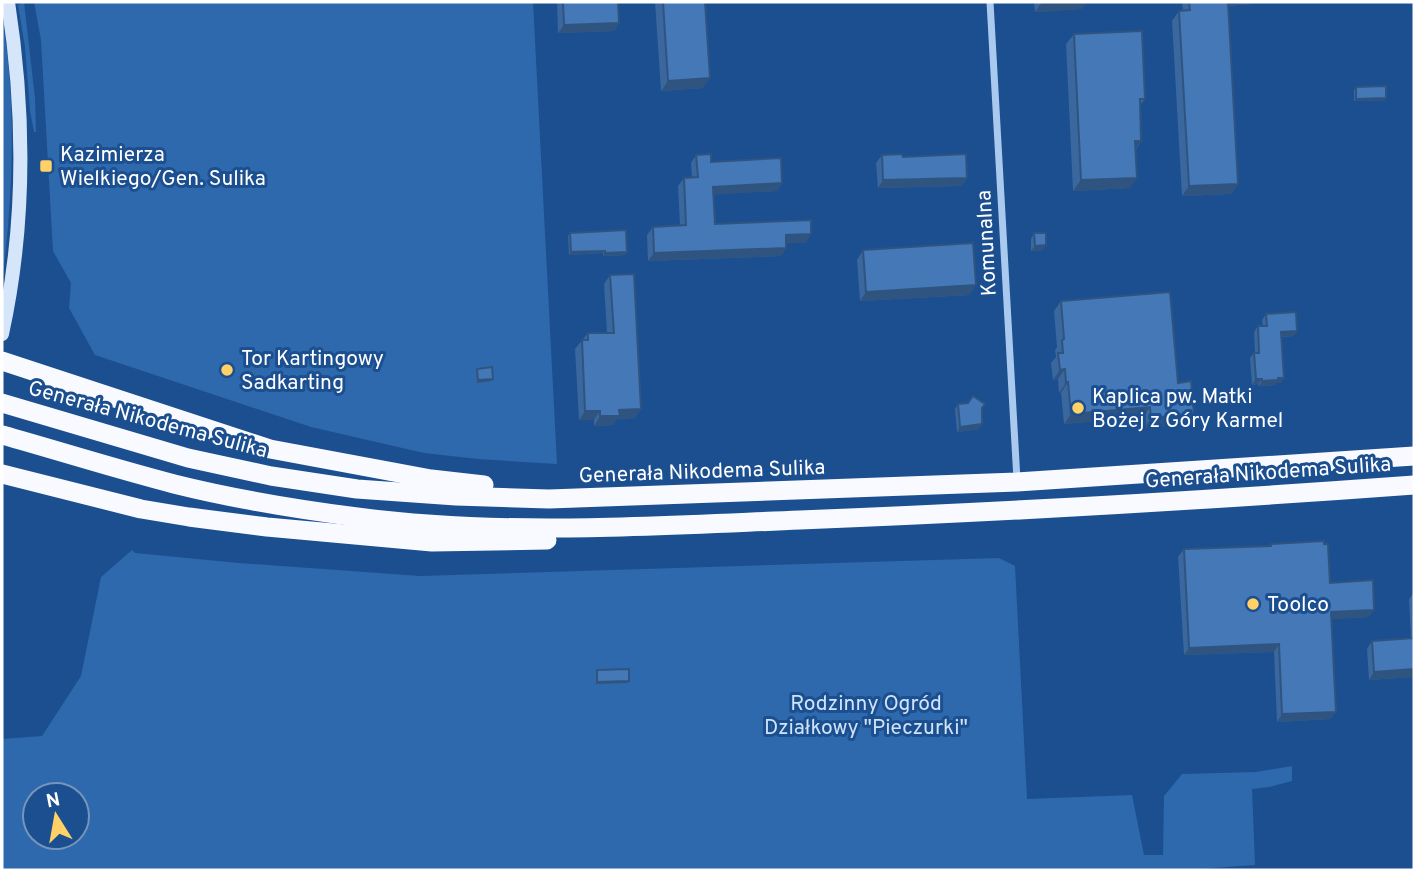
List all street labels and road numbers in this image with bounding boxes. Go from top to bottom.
street label: Komunalna [971,189,1004,297]
street label: Generała Nikodema Sulika [25,375,270,465]
street label: Generała Nikodema Sulika [1144,451,1392,496]
street label: Generała Nikodema Sulika [578,455,826,490]

